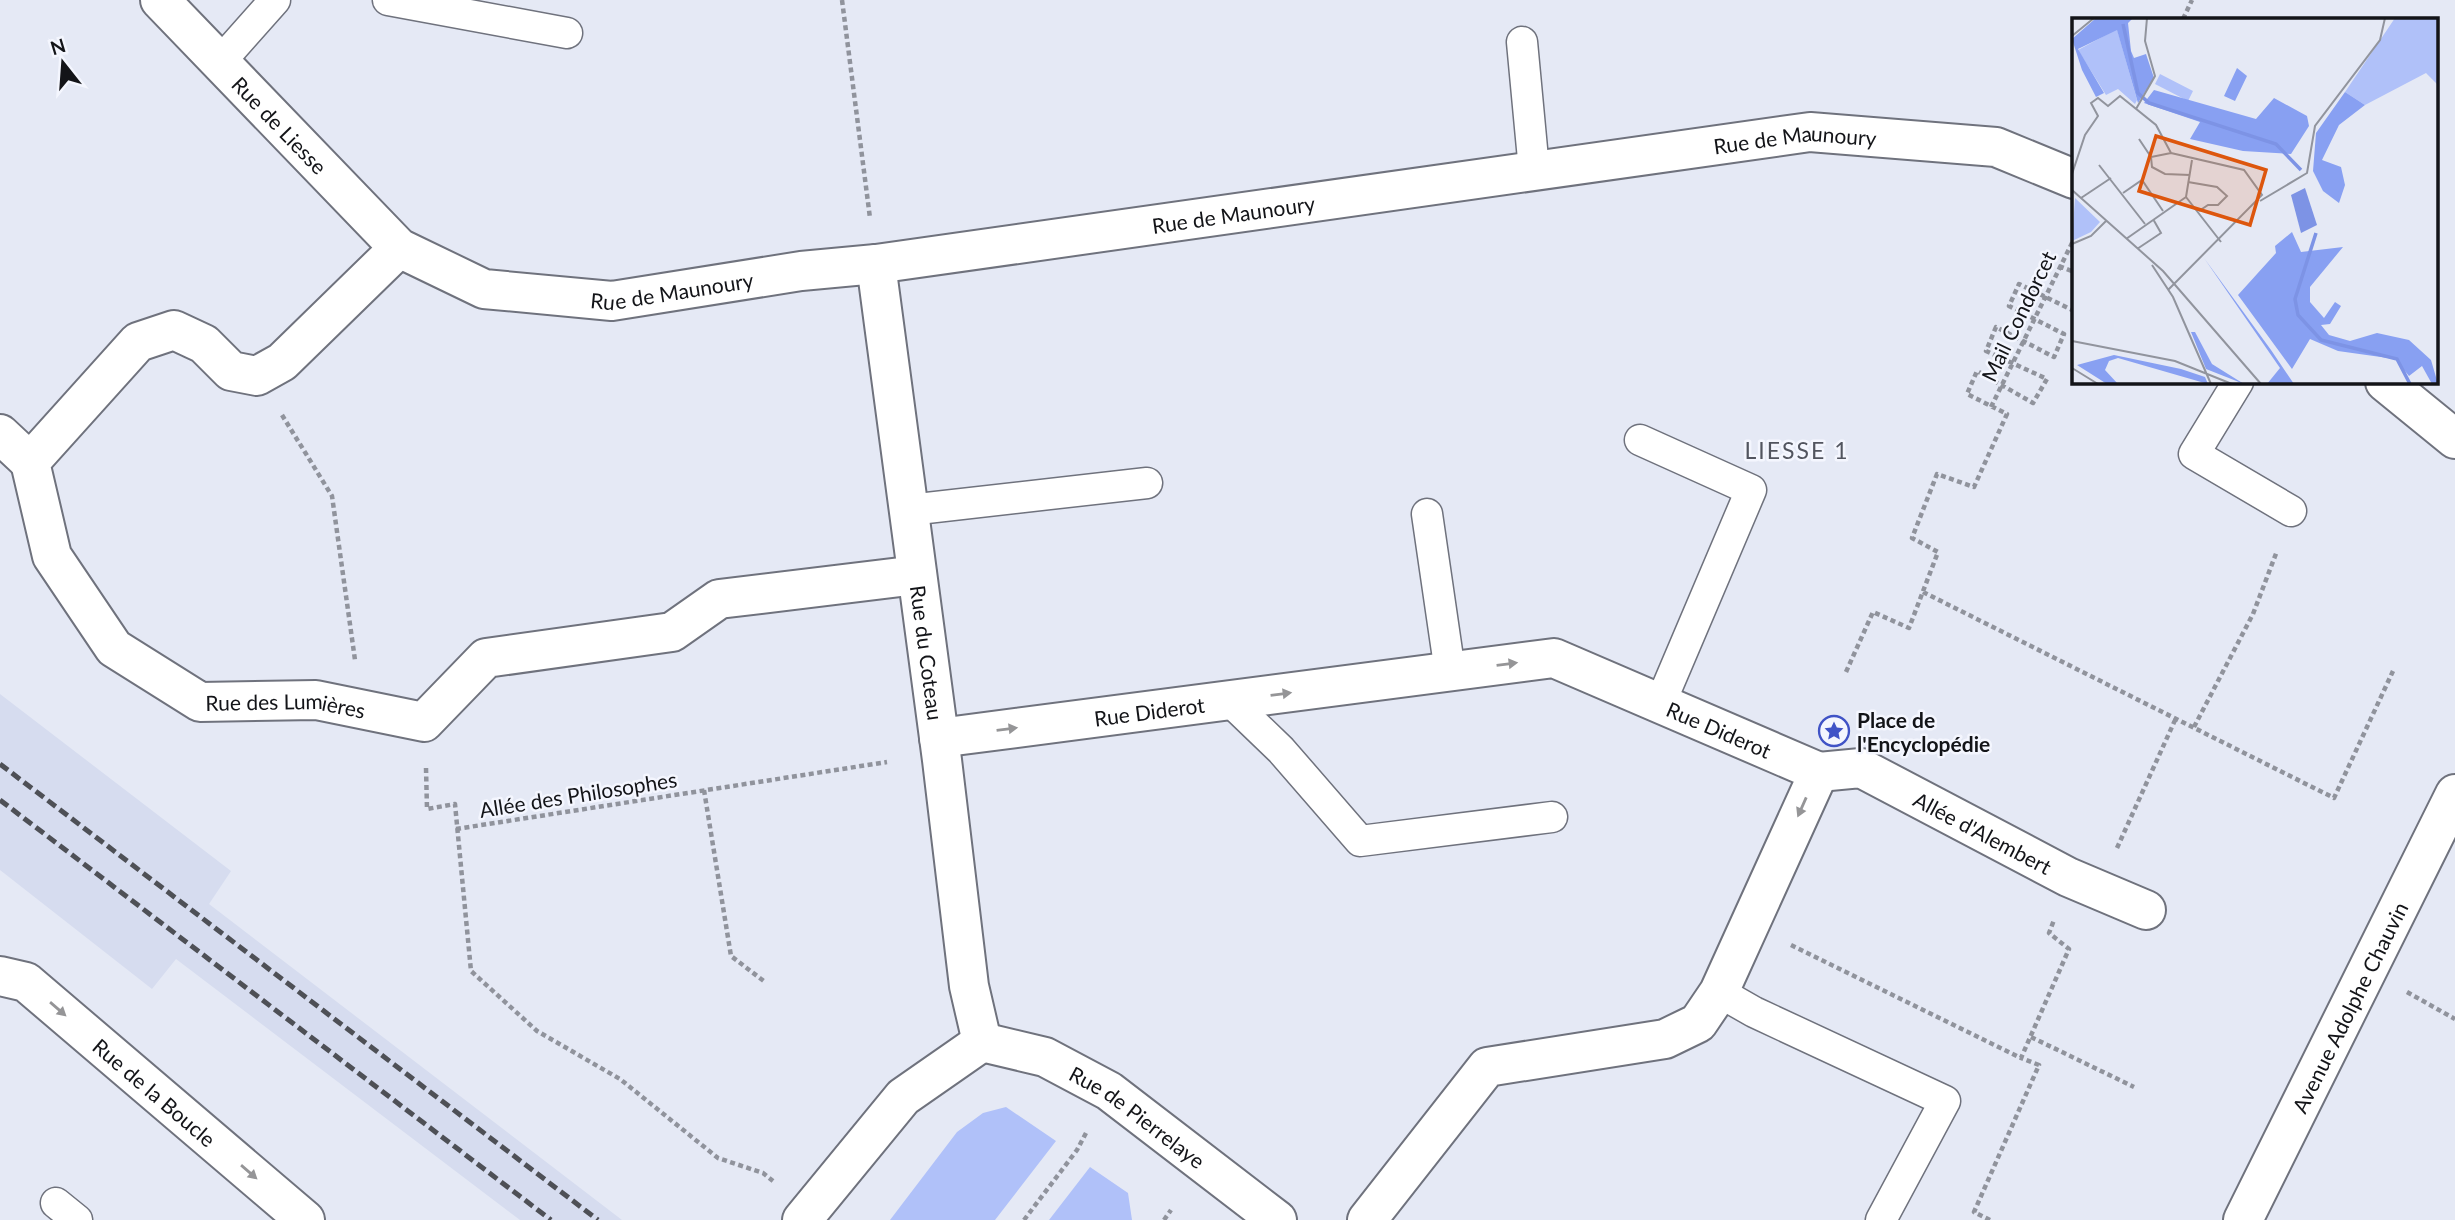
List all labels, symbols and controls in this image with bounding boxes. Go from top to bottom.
inset map [2072,18,2438,383]
north arrow [28,28,98,98]
text: N [48,33,68,59]
street label: Rue de Liesse [228,71,333,178]
street label: Rue de Maunoury [1712,119,1878,158]
street label: Rue de Maunoury [1150,190,1317,237]
street label: Mail Condorcet [1976,246,2060,385]
street label: Rue de Maunoury [589,266,755,314]
district label: LIESSE 1 [1745,436,1850,464]
street label: Rue du Coteau [906,583,949,722]
one-way arrow [1496,659,1518,670]
street label: Rue des Lumières [205,687,368,722]
one-way arrow [1270,688,1292,699]
street label: Rue Diderot [1093,691,1206,730]
street label: Rue Diderot [1663,696,1776,763]
place label: Place de l'Encyclopédie [1857,707,1990,756]
place icon: Place de l'Encyclopédie [1817,714,1851,748]
one-way arrow [996,724,1018,735]
street label: Allée des Philosophes [477,766,679,822]
street label: Allée d'Alembert [1910,786,2056,879]
one-way arrow [1796,796,1807,817]
street label: Avenue Adolphe Chauvin [2286,897,2412,1117]
one-way arrow [49,1001,66,1016]
street label: Rue de la Boucle [88,1033,221,1151]
street label: Rue de Pierrelaye [1066,1060,1210,1173]
one-way arrow [240,1165,258,1180]

